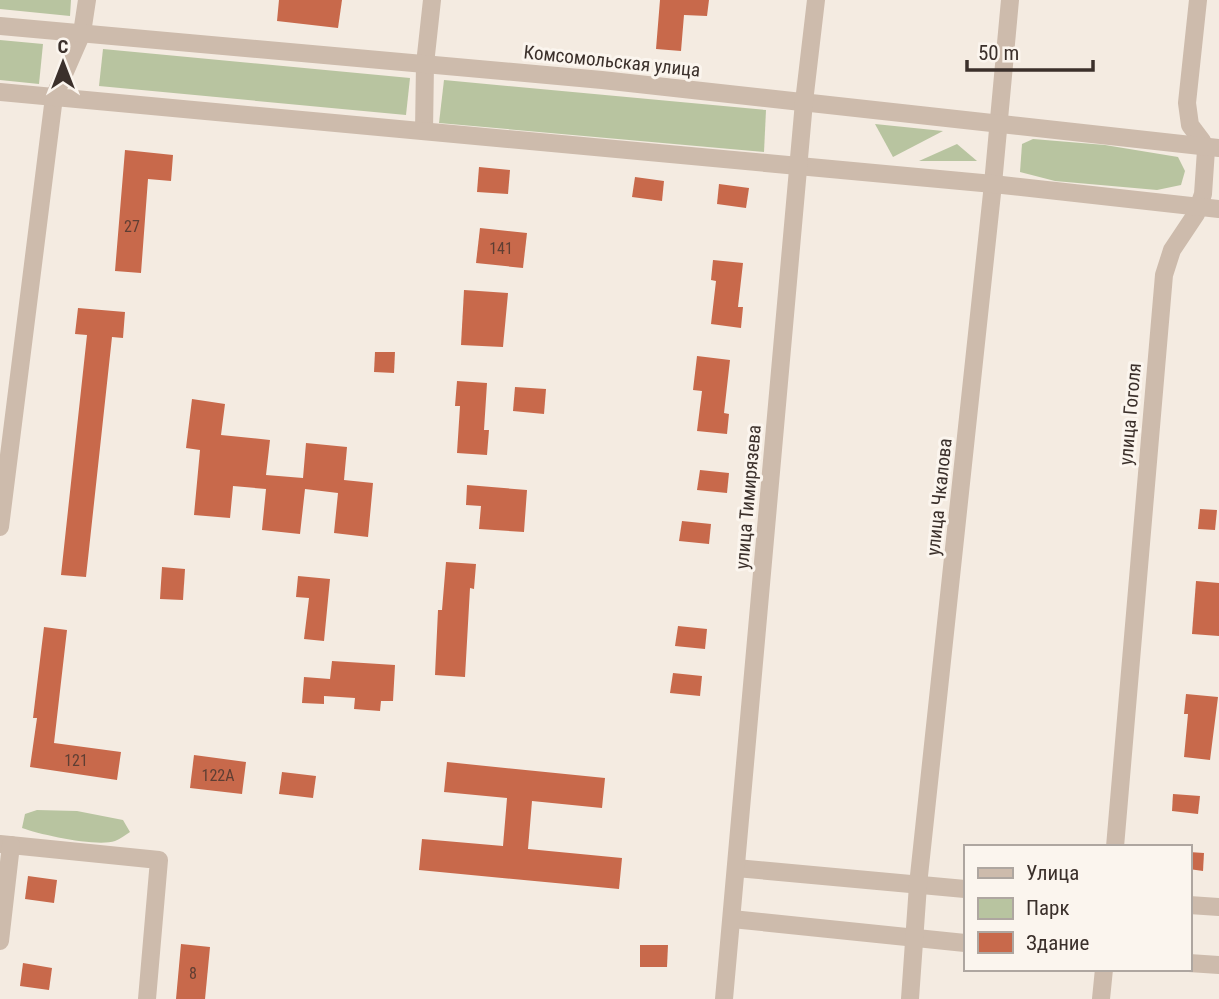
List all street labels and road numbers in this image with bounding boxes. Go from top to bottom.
street label: Комсомольская улица [523,40,701,82]
street label: улица Гоголя [1114,362,1146,466]
street label: улица Тимирязева [730,424,766,570]
street label: улица Чкалова [921,437,957,557]

